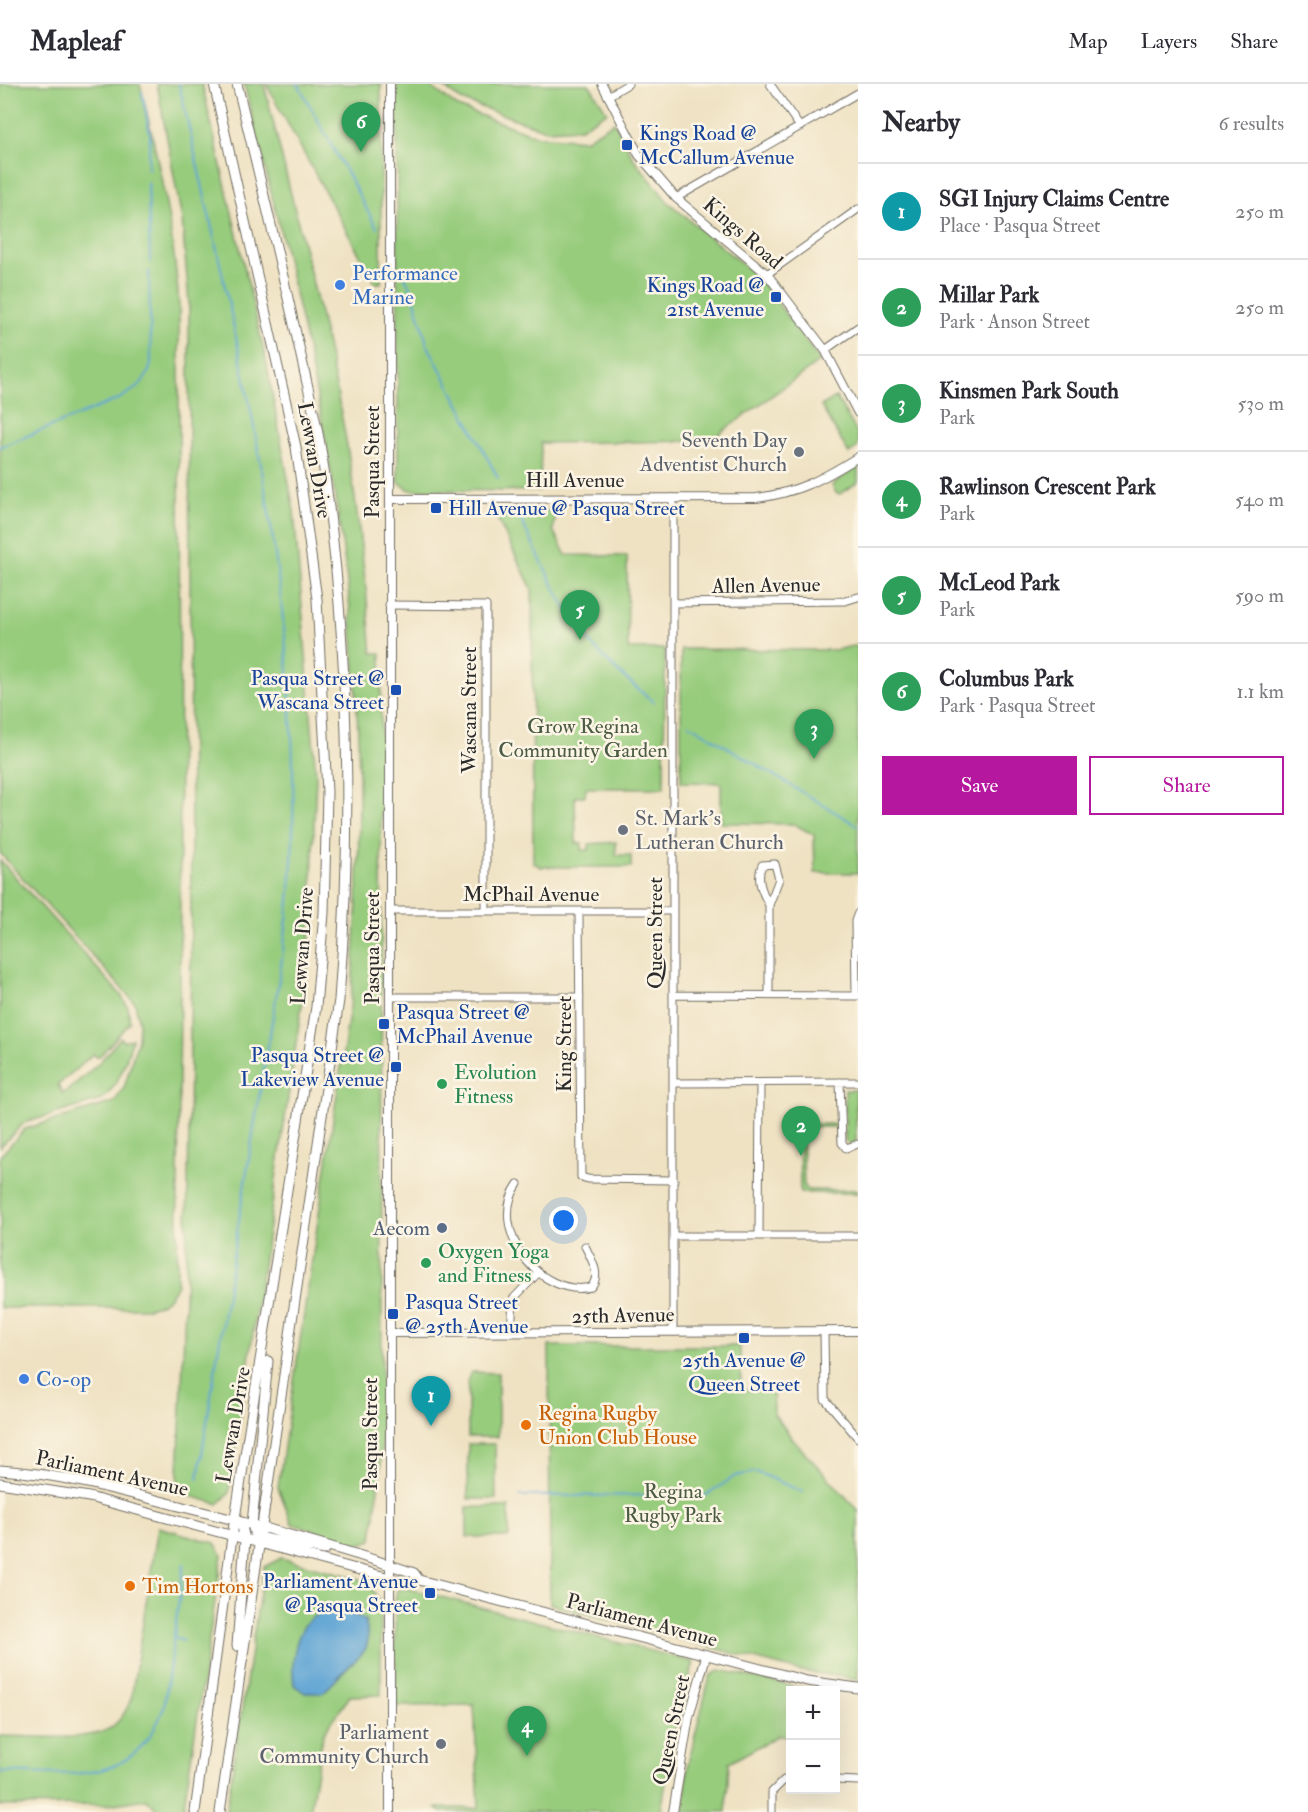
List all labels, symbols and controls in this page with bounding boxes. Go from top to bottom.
text: Mapleaf [30,24,122,59]
text: Map [1068,28,1108,55]
text: Layers [1141,28,1197,55]
text: Share [1230,28,1278,55]
pin: 6 [342,103,380,152]
text: Nearby [882,107,960,139]
text: 6 results [1218,111,1284,136]
place label: Kings Road @ McCallum Avenue [639,120,795,171]
marker: Kings Road @ McCallum Avenue [620,138,634,152]
text: SGI Injury Claims Centre [939,185,1169,213]
street label: Kings Road [697,191,789,276]
text: 1 [898,199,905,224]
text: 250 m [1235,199,1284,224]
text: Place · Pasqua Street [939,213,1101,238]
place label: Performance Marine [352,260,458,311]
place label: Kings Road @ 21st Avenue [647,272,764,323]
marker: Performance Marine [333,278,347,292]
text: Millar Park [939,281,1039,309]
marker: Kings Road @ 21st Avenue [769,290,783,304]
text: 2 [896,295,907,320]
text: 250 m [1235,295,1284,320]
text: Park · Anson Street [939,309,1090,334]
text: Kinsmen Park South [939,377,1119,405]
text: 3 [898,391,905,416]
text: 530 m [1238,391,1284,416]
street label: Lewvan Drive [291,400,338,521]
street label: Pasqua Street [359,405,386,519]
text: Park [939,405,975,430]
place label: Seventh Day Adventist Church [639,427,788,478]
marker: Seventh Day Adventist Church [792,445,806,459]
street label: Hill Avenue [526,467,625,494]
text: Rawlinson Crescent Park [939,473,1156,501]
text: 4 [896,487,907,512]
text: 540 m [1235,487,1284,512]
place label: Hill Avenue @ Pasqua Street [448,495,685,522]
marker: Hill Avenue @ Pasqua Street [429,501,443,515]
text: Park [939,501,975,526]
text: McLeod Park [939,569,1060,597]
street label: Allen Avenue [710,571,821,600]
text: 5 [897,583,906,608]
text: 590 m [1235,583,1284,608]
pin: 5 [560,590,600,640]
text: Park [939,597,975,622]
street label: Wascana Street [456,646,483,774]
place label: Pasqua Street @ Wascana Street [250,665,384,716]
text: Columbus Park [939,665,1074,693]
text: 6 [896,679,907,704]
text: 1.1 km [1237,679,1284,704]
marker: Pasqua Street @ Wascana Street [389,683,403,697]
text: Park · Pasqua Street [939,693,1095,718]
pin: 3 [794,710,834,759]
park label: Grow Regina Community Garden [498,713,668,764]
button: Save [882,756,1077,815]
button: Share [1089,756,1284,815]
place label: St. Mark's Lutheran Church [635,805,784,856]
marker: St. Mark's Lutheran Church [616,823,630,837]
street label: Queen Street [642,877,669,989]
street label: McPhail Avenue [463,881,599,908]
street label: Lewvan Drive [285,886,320,1006]
street label: Pasqua Street [359,891,386,1005]
street label: King Street [551,996,578,1092]
place label: Pasqua Street @ McPhail Avenue [396,999,533,1050]
marker: Pasqua Street @ McPhail Avenue [377,1017,391,1031]
place label: Pasqua Street @ Lakeview Avenue [240,1042,384,1093]
place label: Evolution Fitness [454,1059,537,1110]
marker: Pasqua Street @ Lakeview Avenue [389,1060,403,1074]
marker: Evolution Fitness [435,1077,449,1091]
pin: 2 [782,1106,820,1156]
your location [549,1206,578,1235]
place label: Aecom [372,1215,430,1242]
marker: Aecom [435,1221,449,1235]
place label: Oxygen Yoga and Fitness [438,1238,550,1289]
marker: Oxygen Yoga and Fitness [419,1256,433,1270]
place label: Pasqua Street @ 25th Avenue [405,1289,529,1340]
street label: 25th Avenue [571,1301,675,1330]
marker: Pasqua Street @ 25th Avenue [386,1307,400,1321]
marker: 25th Avenue @ Queen Street [737,1331,751,1345]
place label: 25th Avenue @ Queen Street [682,1347,806,1398]
street label: Lewvan Drive [210,1364,257,1485]
place label: Co-op [36,1366,91,1393]
marker: Co-op [17,1372,31,1386]
pin: 1 [412,1376,450,1426]
street label: Pasqua Street [357,1377,384,1491]
place label: Regina Rugby Union Club House [538,1400,697,1451]
marker: Regina Rugby Union Club House [519,1418,533,1432]
street label: Parliament Avenue [33,1444,191,1503]
park label: Regina Rugby Park [624,1478,722,1529]
place label: Parliament Avenue @ Pasqua Street [263,1568,418,1619]
place label: Tim Hortons [142,1573,253,1600]
marker: Tim Hortons [123,1579,137,1593]
marker: Parliament Avenue @ Pasqua Street [423,1586,437,1600]
street label: Parliament Avenue [563,1587,721,1654]
street label: Queen Street [647,1672,696,1788]
map controls [786,1686,840,1794]
button: + [786,1686,840,1740]
pin: 4 [508,1706,546,1756]
place label: Parliament Community Church [259,1719,429,1770]
marker: Parliament Community Church [434,1737,448,1751]
button: − [786,1740,840,1794]

